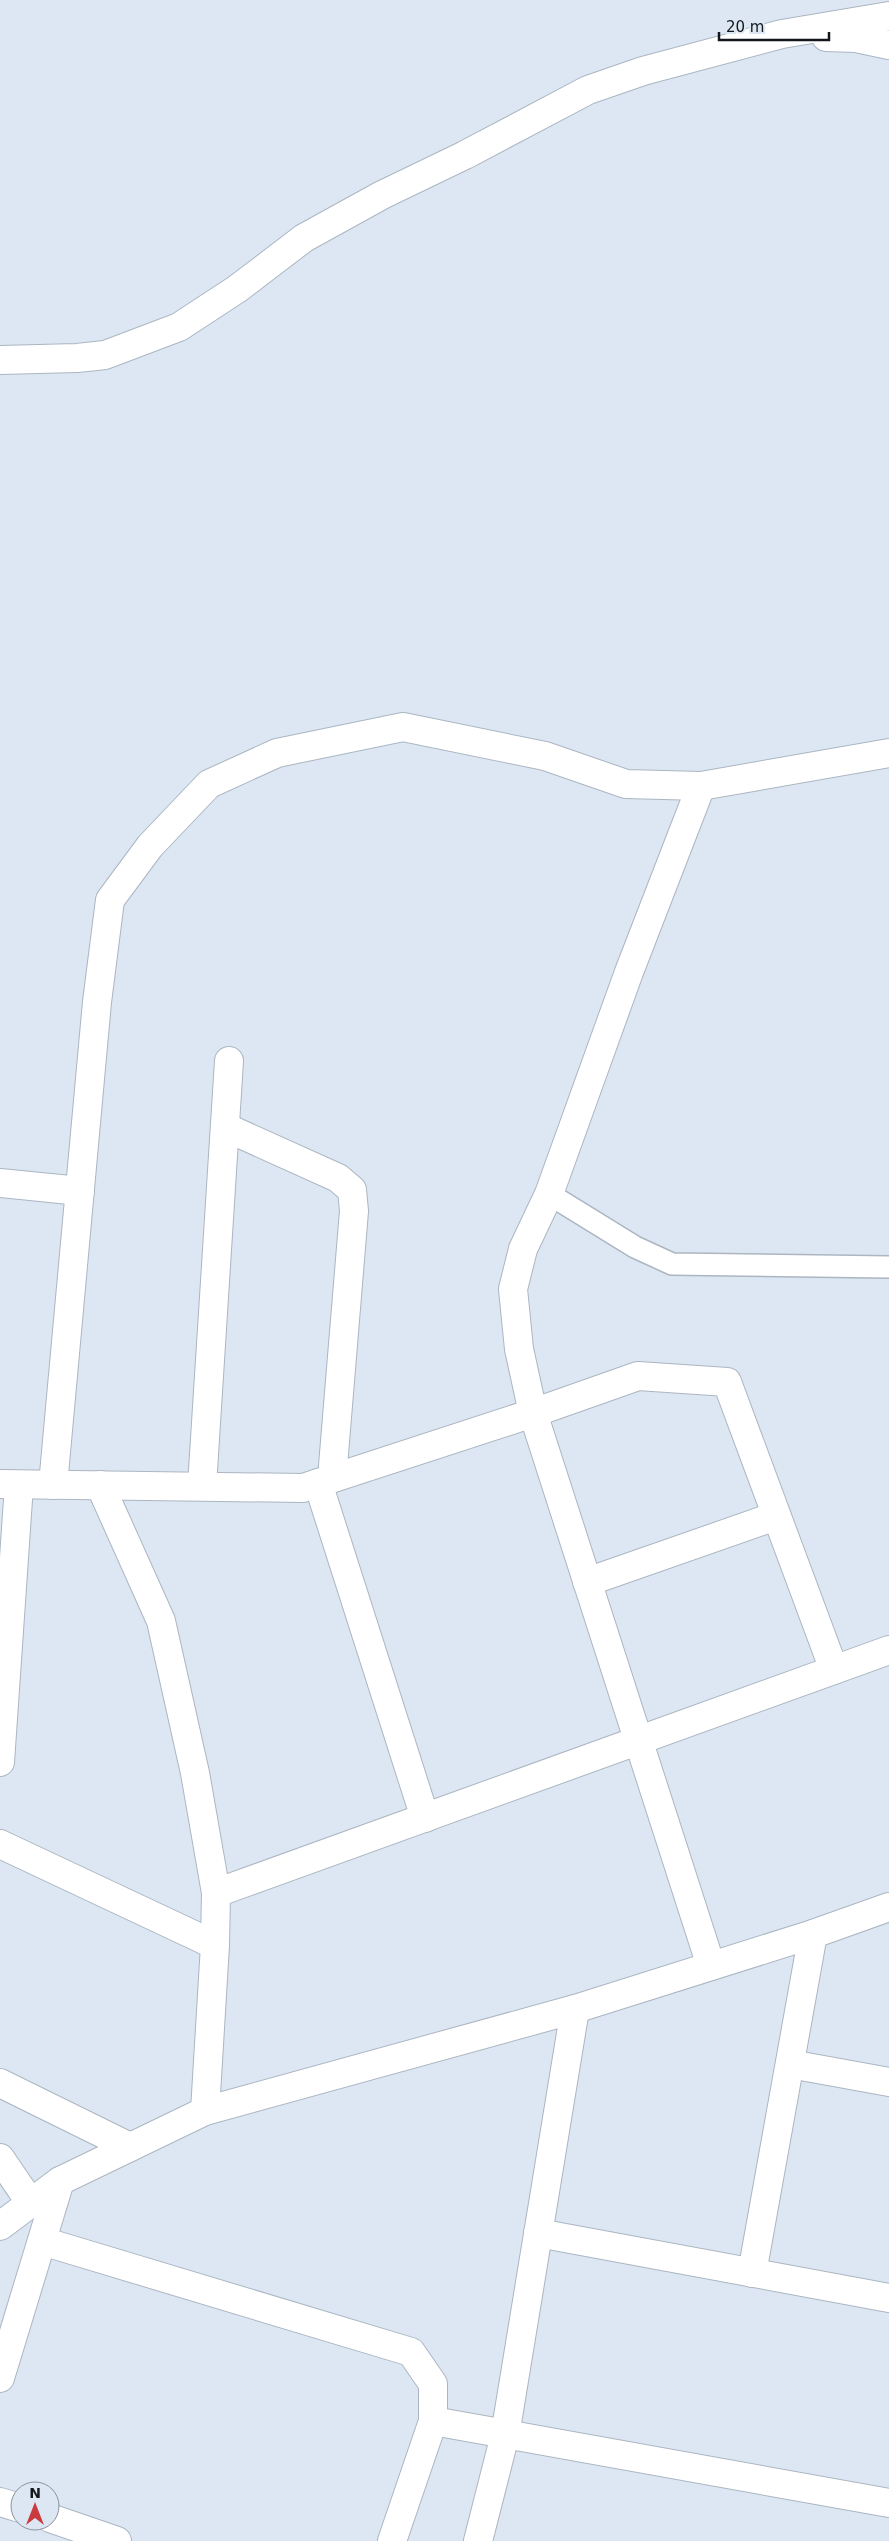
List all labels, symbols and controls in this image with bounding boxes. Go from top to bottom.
scale bar [719,10,829,42]
text: 20 m [726,18,764,36]
north arrow [10,2481,60,2531]
text: N [29,2485,41,2501]

